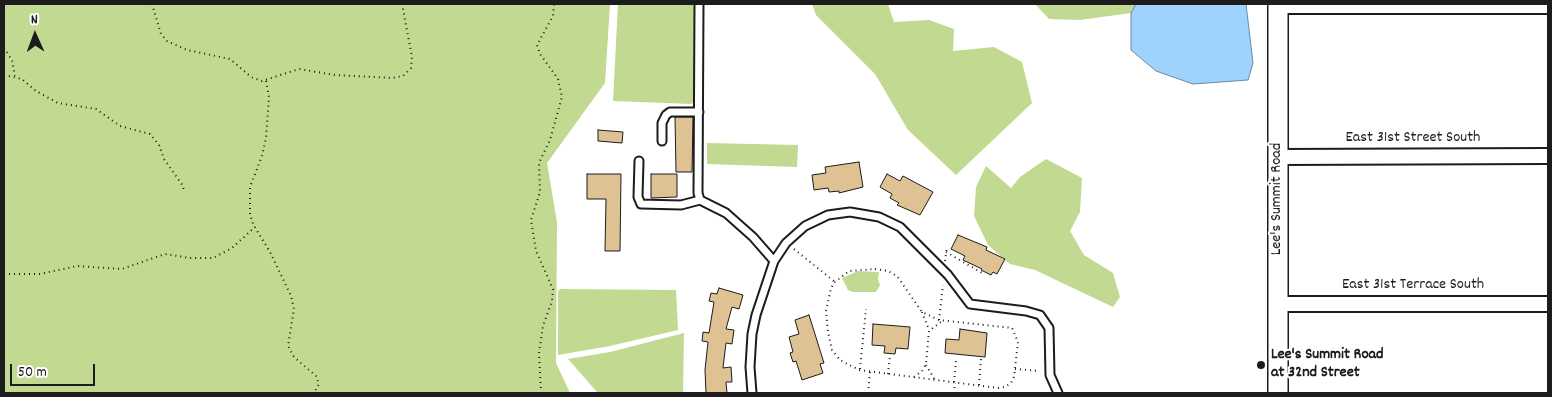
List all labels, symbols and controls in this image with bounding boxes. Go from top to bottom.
north arrow [10,10,60,60]
text: N [31,10,38,30]
street label: East 31st Street South [1346,129,1480,149]
street label: Lee's Summit Road [1268,143,1288,255]
street label: East 31st Terrace South [1342,276,1484,296]
place label: Lee's Summit Road at 32nd Street [1271,346,1384,384]
scale bar [12,354,98,386]
marker: Lee's Summit Road at 32nd Street [1255,359,1267,371]
text: 50 m [18,362,47,384]

